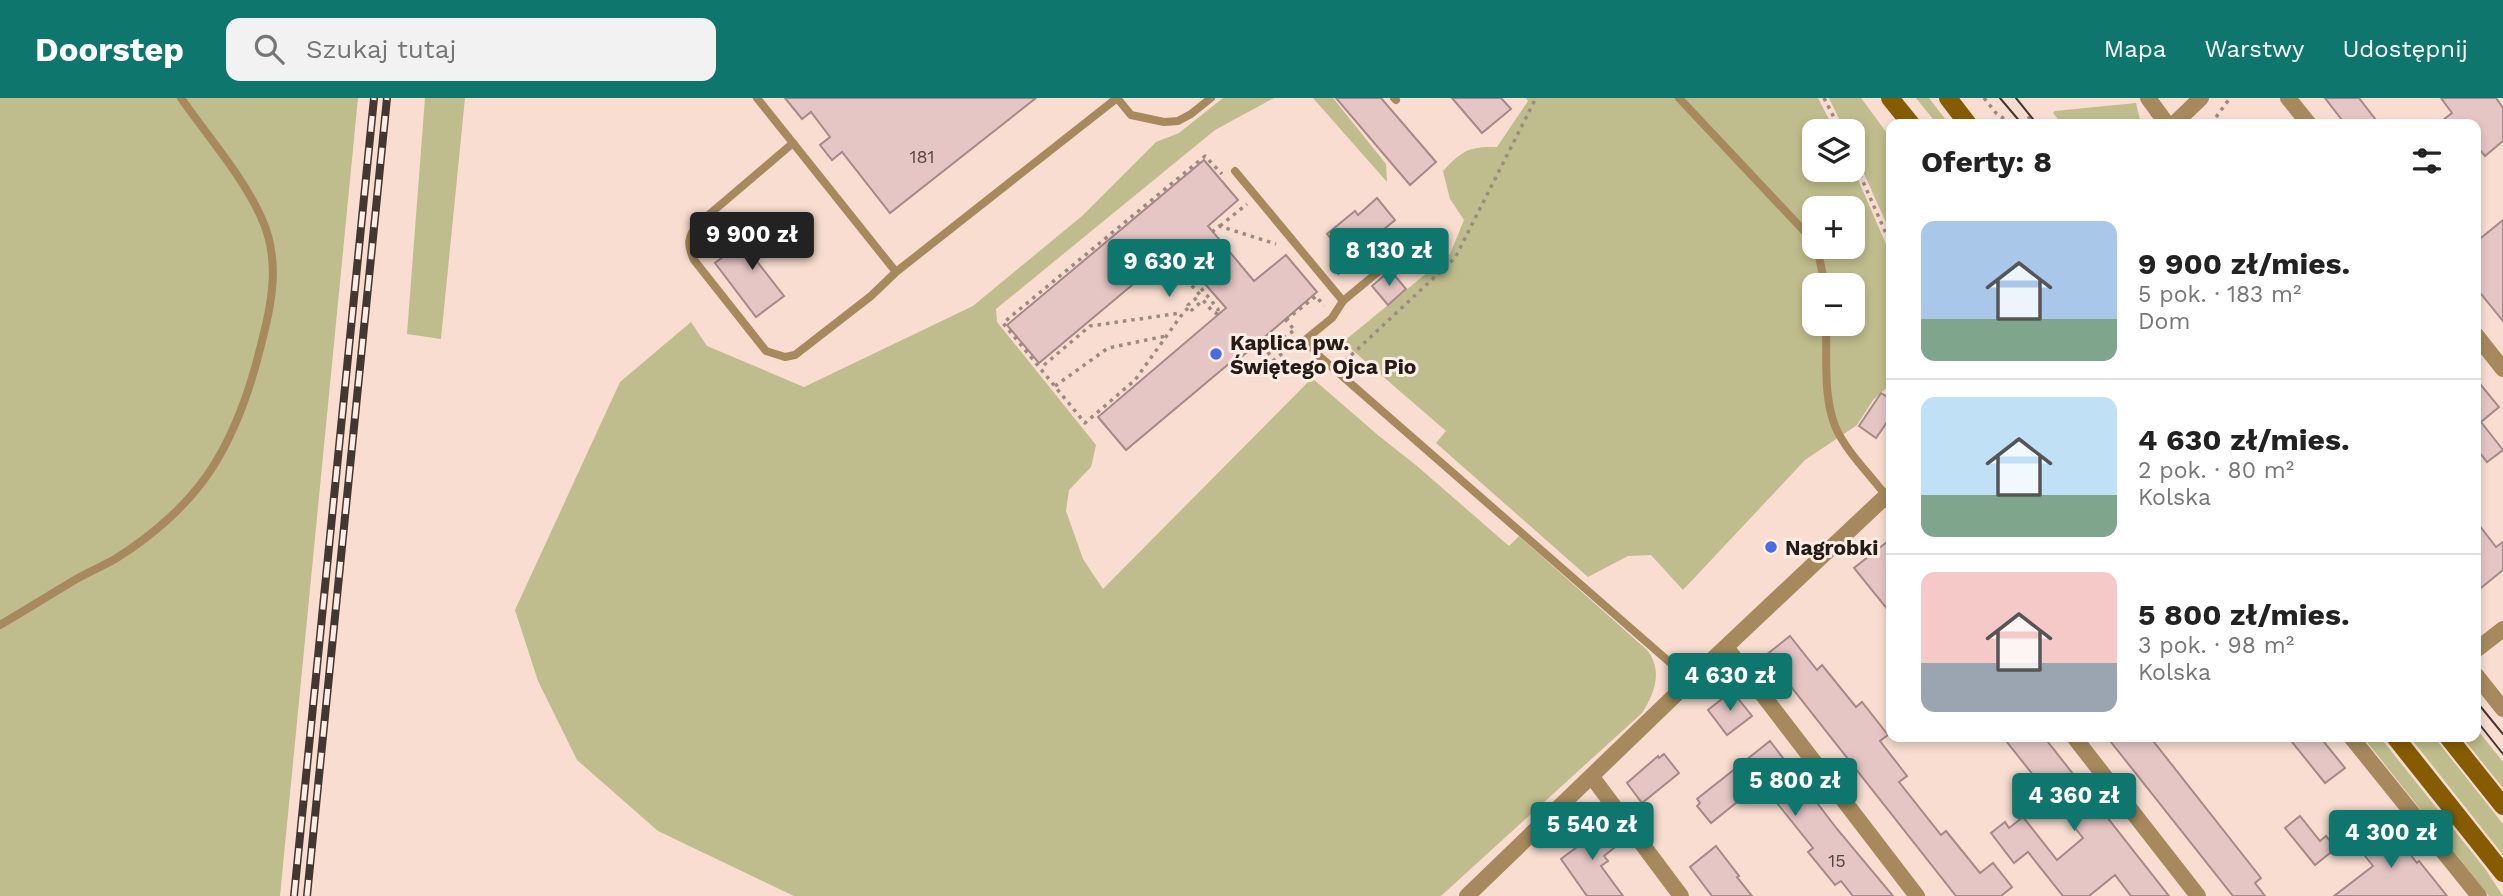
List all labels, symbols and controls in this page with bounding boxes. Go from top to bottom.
search box [226,18,716,81]
text: Doorstep [35,30,184,69]
icon: search [250,30,288,68]
text: Szukaj tutaj [306,34,456,64]
text: Mapa [2104,35,2166,63]
text: Warstwy [2204,35,2305,63]
text: Udostępnij [2343,35,2468,63]
map controls [1802,119,1865,336]
button: layers [1802,119,1865,182]
icon: filters [2408,142,2446,180]
text: Oferty: 8 [1921,144,2052,179]
house number: 181 [909,146,935,167]
button: + [1802,196,1865,259]
pin: 9 900 zł [680,212,824,272]
text: 9 900 zł [706,221,798,248]
pin: 8 130 zł [1317,228,1461,288]
text: 8 130 zł [1346,237,1432,264]
pin: 9 630 zł [1097,240,1241,299]
text: 9 900 zł/mies. [2138,246,2350,281]
text: 9 630 zł [1123,248,1215,275]
icon: home [1977,249,2061,333]
button: − [1802,273,1865,336]
text: 5 pok. · 183 m² [2138,281,2301,308]
text: Dom [2138,308,2190,335]
place label: Kaplica pw. Świętego Ojca Pio [1230,330,1416,379]
marker: Kaplica pw. Świętego Ojca Pio [1208,346,1224,362]
text: 4 630 zł/mies. [2138,422,2350,457]
icon: home [1977,425,2061,509]
text: 2 pok. · 80 m² [2138,457,2294,484]
text: Kolska [2138,484,2211,511]
place label: Nagrobki [1785,535,1878,560]
marker: Nagrobki [1763,539,1779,555]
text: 5 800 zł/mies. [2138,597,2350,632]
icon: home [1977,600,2061,684]
text: 3 pok. · 98 m² [2138,632,2294,659]
pin: 4 630 zł [1658,654,1802,713]
text: Kolska [2138,659,2211,686]
text: 4 630 zł [1684,662,1776,689]
pin: 5 800 zł [1723,758,1867,818]
text: 5 800 zł [1749,767,1841,794]
pin: 4 360 zł [2002,774,2146,833]
text: 4 360 zł [2028,782,2120,809]
pin: 5 540 zł [1520,802,1664,862]
pin: 4 300 zł [2319,810,2463,870]
text: 5 540 zł [1547,811,1637,838]
text: 4 300 zł [2345,819,2437,846]
house number: 15 [1828,850,1846,871]

